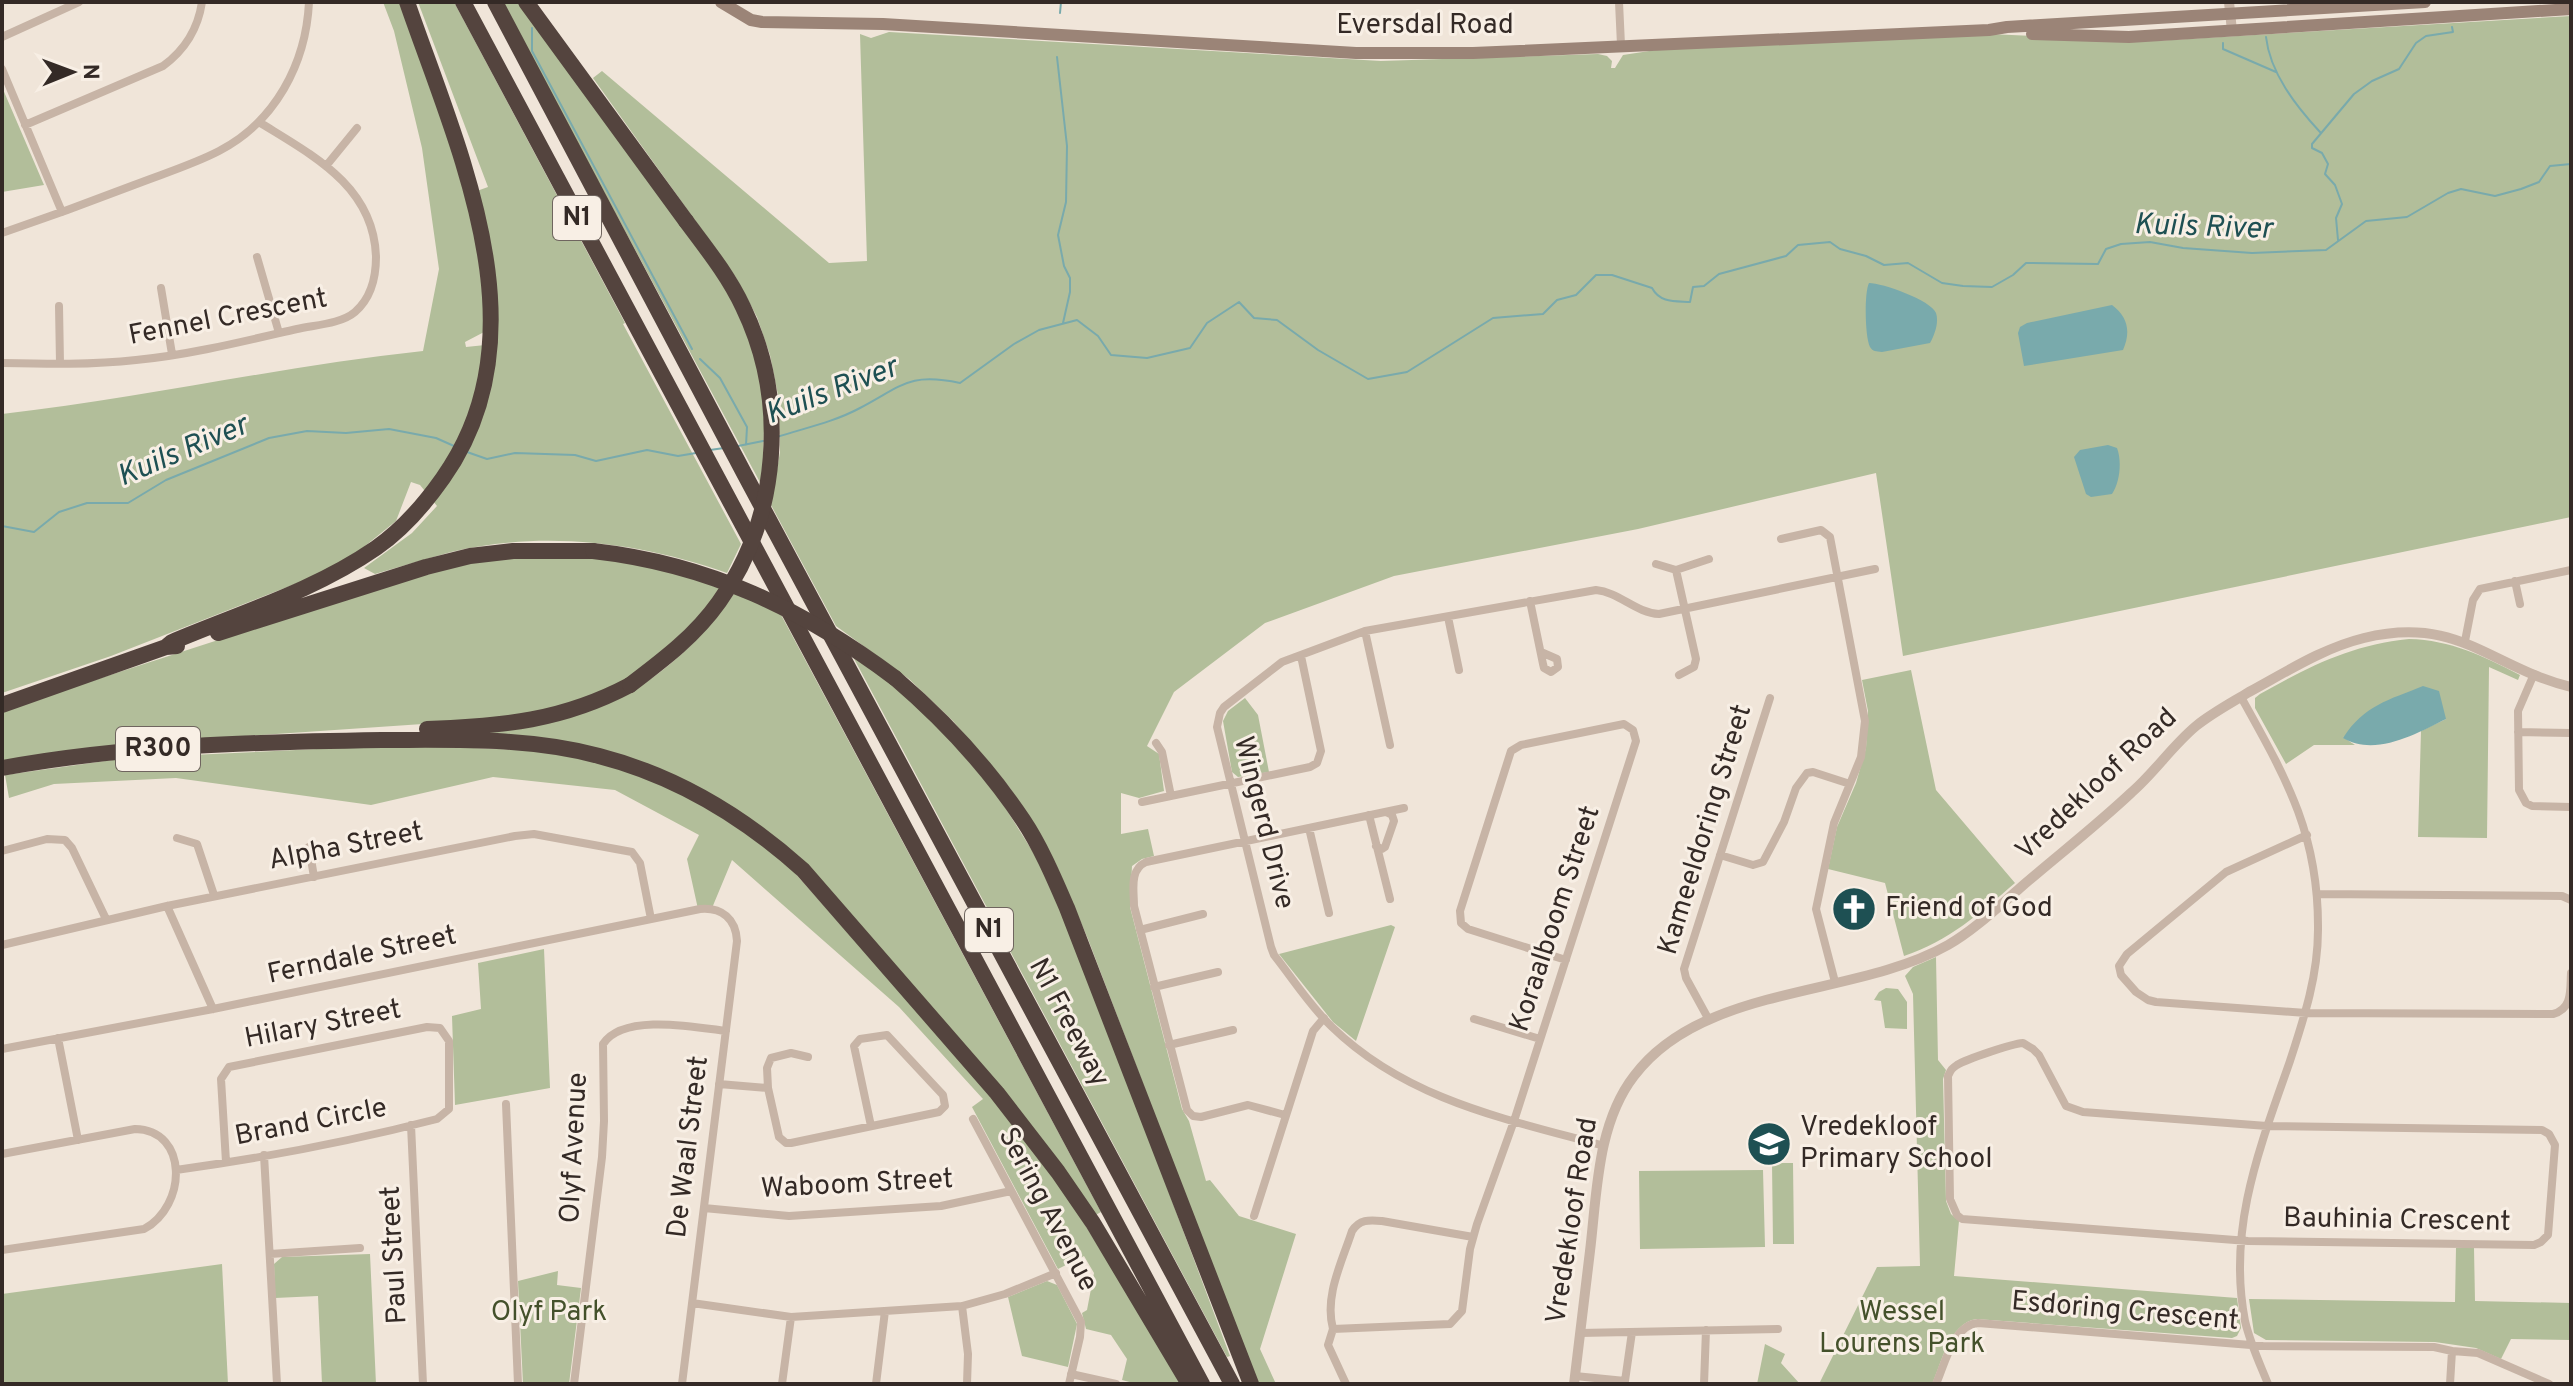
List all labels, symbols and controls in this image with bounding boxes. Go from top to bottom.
street label: Eversdal Road [1336,8,1514,44]
north arrow [32,32,112,112]
text: N [76,64,103,80]
road number: N1 [553,196,601,240]
water label: Kuils River [2133,207,2275,249]
street label: Fennel Crescent [126,281,330,355]
water label: Kuils River [761,349,906,434]
water label: Kuils River [112,407,256,496]
street label: Kameeldoring Street [1651,700,1761,960]
street label: Vredekloof Road [2009,701,2185,869]
road number: R300 [116,727,200,771]
street label: Wingerd Drive [1224,733,1302,913]
street label: Koraalboom Street [1502,801,1610,1037]
street label: Alpha Street [266,814,426,880]
church icon: Friend of God [1830,885,1878,933]
place label: Friend of God [1885,891,2053,927]
road number: N1 [965,908,1013,952]
street label: Ferndale Street [264,918,460,994]
street label: N1 Freeway [1019,953,1117,1093]
street label: Hilary Street [242,992,404,1058]
street label: De Waal Street [660,1054,718,1240]
street label: Olyf Avenue [553,1072,597,1224]
street label: Brand Circle [232,1091,390,1155]
place label: Vredekloof Primary School [1800,1110,1992,1178]
street label: Vredekloof Road [1539,1115,1607,1327]
school or university icon: Vredekloof Primary School [1745,1120,1793,1168]
street label: Sering Avenue [989,1122,1105,1298]
street label: Waboom Street [760,1162,954,1208]
street label: Paul Street [373,1185,417,1325]
street label: Bauhinia Crescent [2283,1201,2511,1241]
street label: Esdoring Crescent [2010,1284,2240,1340]
park label: Olyf Park [491,1295,607,1331]
park label: Wessel Lourens Park [1819,1295,1985,1363]

